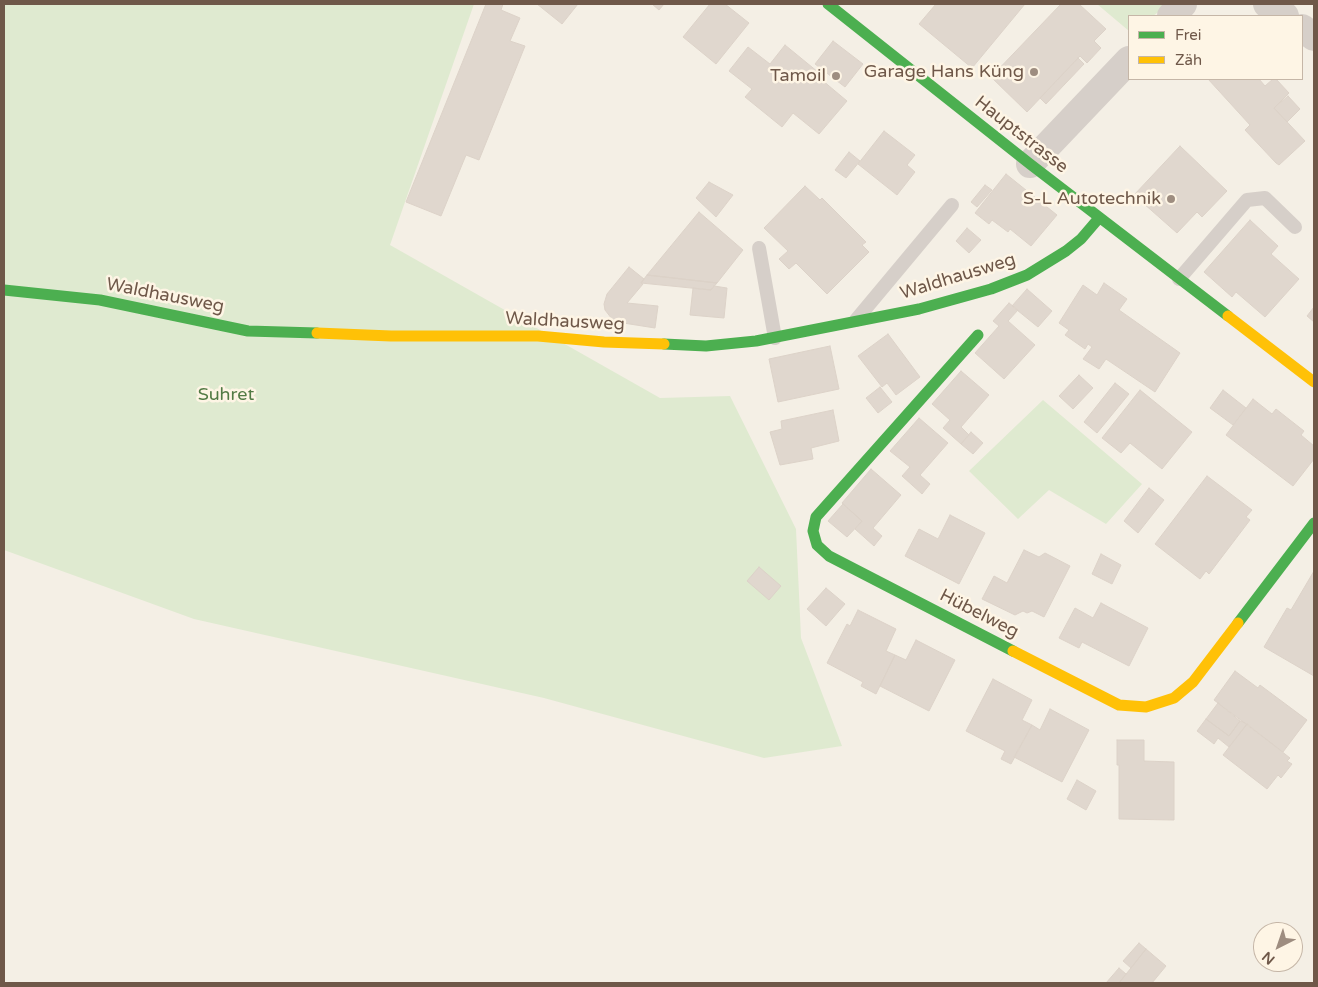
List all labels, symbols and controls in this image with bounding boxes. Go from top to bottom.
legend [1128,15,1303,80]
text: Frei [1175,26,1201,44]
text: Zäh [1175,51,1202,69]
place label: Garage Hans Küng [864,61,1024,83]
place label: Tamoil [770,65,826,87]
marker: Garage Hans Küng [1028,66,1040,78]
marker: Tamoil [830,70,842,82]
street label: Hauptstrasse [970,92,1072,178]
place label: S-L Autotechnik [1023,188,1161,210]
marker: S-L Autotechnik [1165,193,1177,205]
street label: Waldhausweg [898,249,1018,305]
street label: Waldhausweg [104,274,226,318]
street label: Waldhausweg [505,308,625,336]
park label: Suhret [198,384,254,406]
street label: Hübelweg [936,585,1022,643]
north arrow [1253,922,1303,972]
text: N [1259,948,1278,968]

